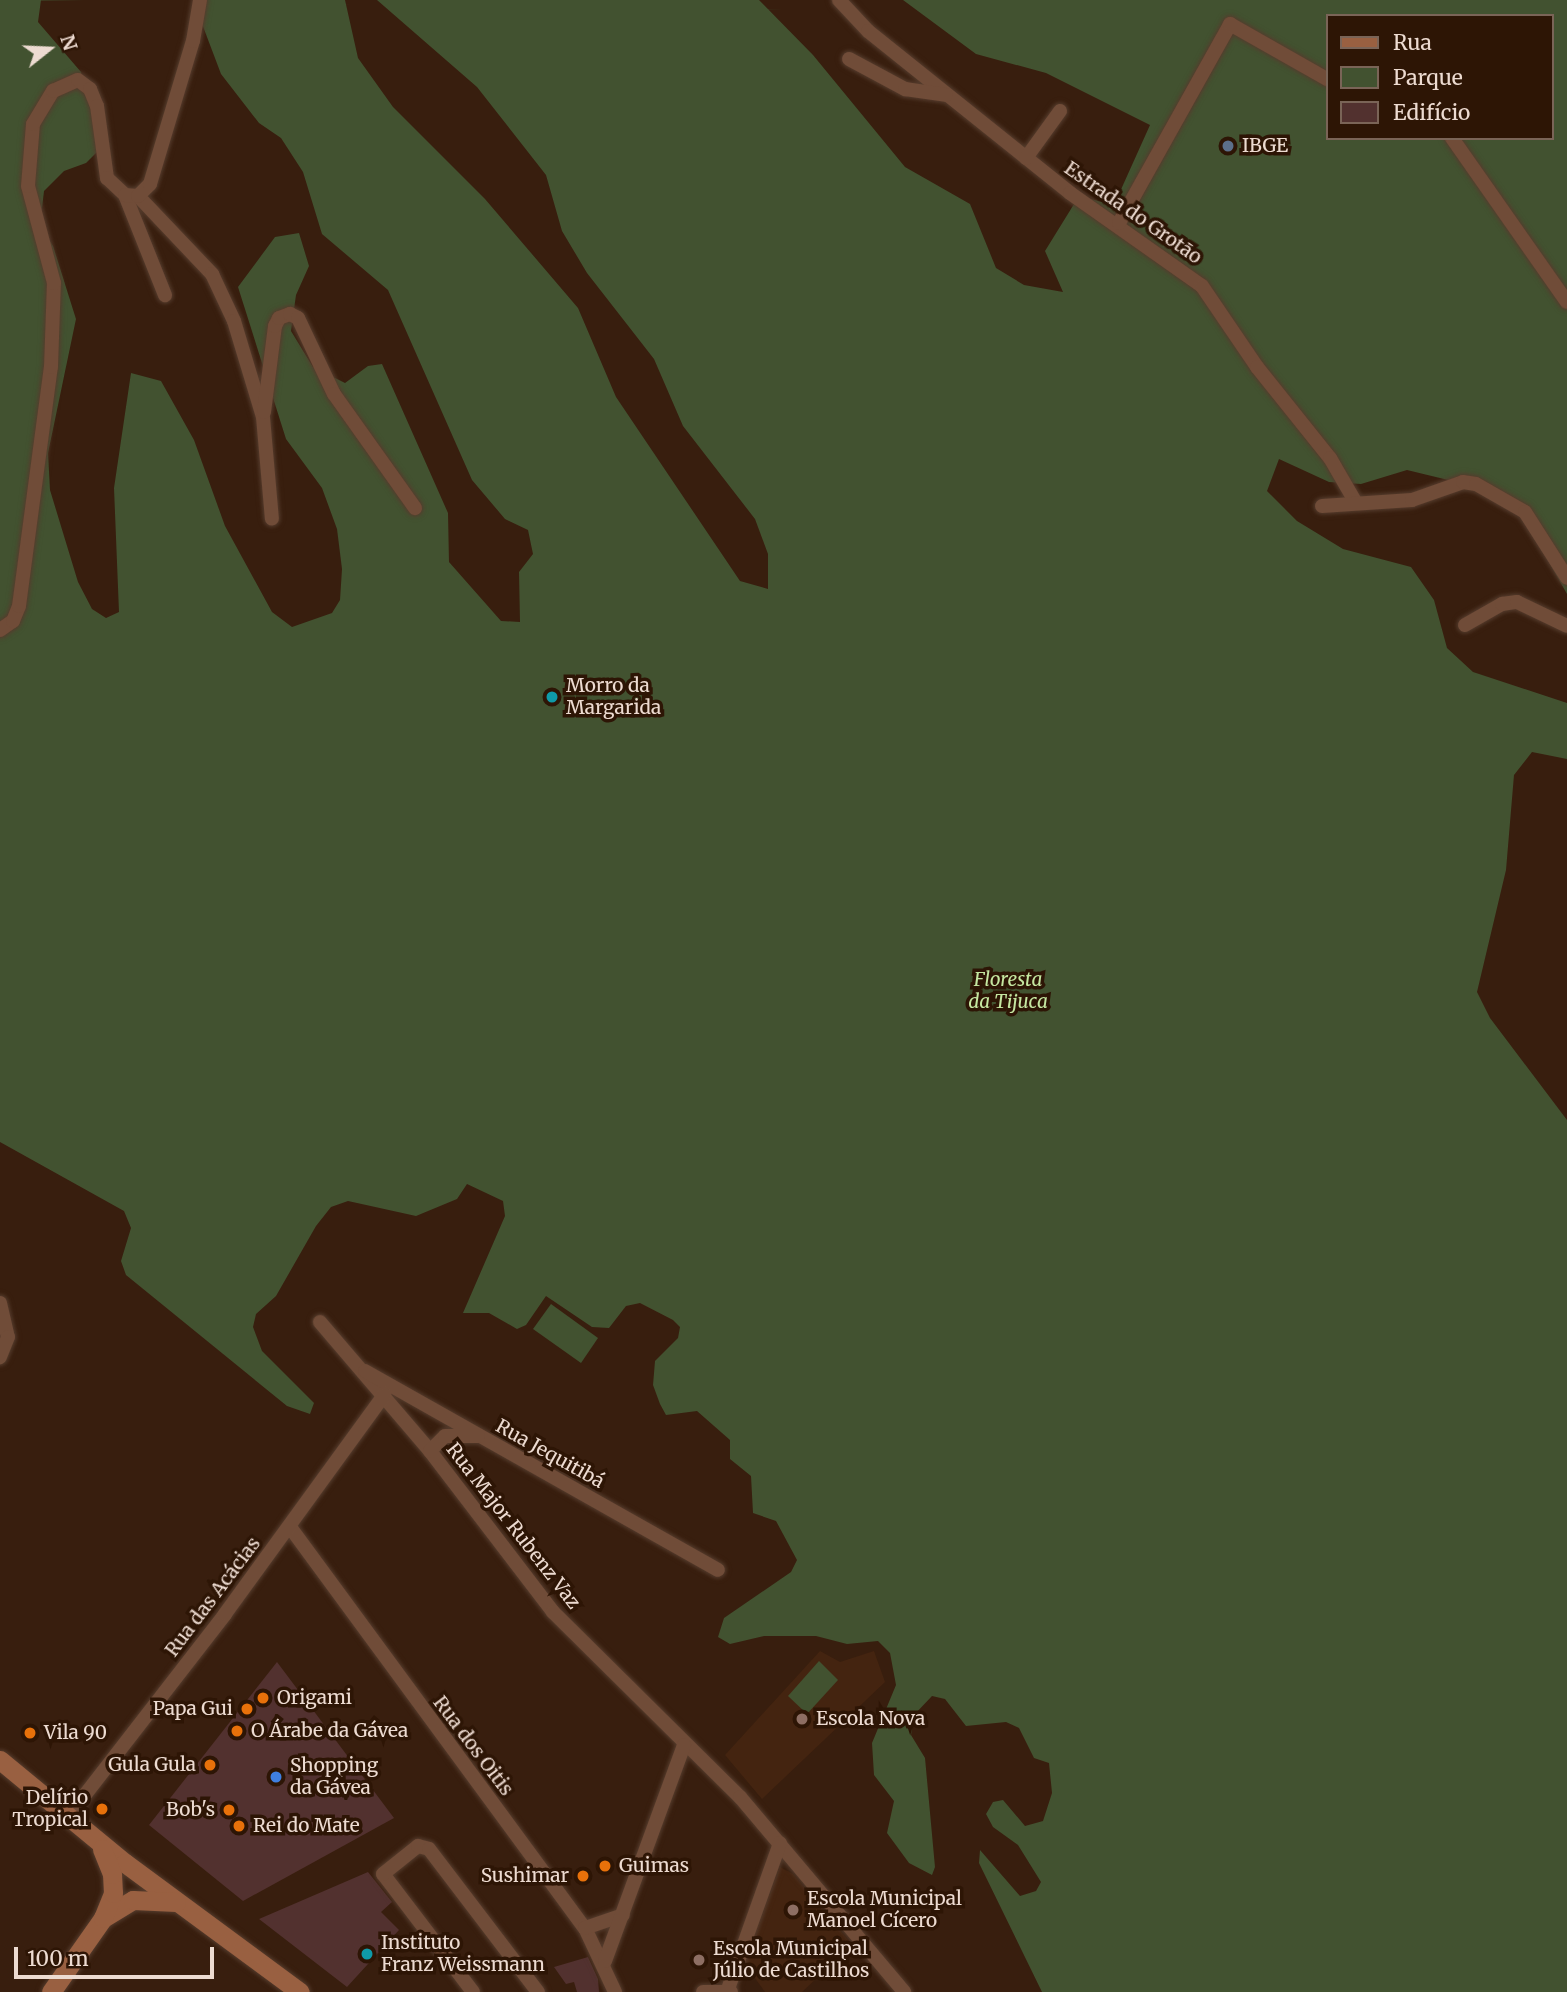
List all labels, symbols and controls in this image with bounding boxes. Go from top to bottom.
north arrow [14,14,84,84]
legend [1326,14,1553,140]
text: Rua [1393,29,1432,56]
text: N [55,32,83,53]
text: Parque [1393,64,1463,91]
text: Edifício [1393,99,1470,126]
place label: IBGE [1242,135,1288,157]
marker: IBGE [1220,138,1236,154]
street label: Estrada do Grotão [1060,157,1206,269]
place label: Morro da Margarida [566,675,661,719]
marker: Morro da Margarida [544,689,560,705]
park label: Floresta da Tijuca [968,969,1048,1013]
street label: Rua Jequitibá [492,1415,608,1493]
street label: Rua Major Rubenz Vaz [441,1439,585,1613]
street label: Rua das Acácias [161,1533,265,1661]
place label: Origami [277,1687,352,1709]
marker: Origami [255,1690,271,1706]
street label: Rua dos Oitis [428,1692,518,1800]
place label: Papa Gui [153,1698,233,1720]
marker: Papa Gui [239,1701,255,1717]
place label: Escola Nova [816,1708,925,1730]
marker: Escola Nova [794,1711,810,1727]
place label: O Árabe da Gávea [251,1720,408,1742]
place label: Vila 90 [44,1722,107,1744]
marker: O Árabe da Gávea [229,1723,245,1739]
marker: Vila 90 [22,1725,38,1741]
place label: Gula Gula [108,1754,196,1776]
place label: Shopping da Gávea [290,1755,378,1799]
marker: Gula Gula [202,1757,218,1773]
marker: Shopping da Gávea [268,1769,284,1785]
place label: Delírio Tropical [12,1787,88,1831]
place label: Bob's [166,1799,215,1821]
marker: Delírio Tropical [94,1801,110,1817]
marker: Bob's [221,1802,237,1818]
place label: Rei do Mate [253,1815,360,1837]
marker: Rei do Mate [231,1818,247,1834]
place label: Guimas [619,1855,689,1877]
marker: Guimas [597,1858,613,1874]
place label: Sushimar [481,1865,569,1887]
marker: Sushimar [575,1868,591,1884]
place label: Escola Municipal Manoel Cícero [807,1888,962,1932]
marker: Escola Municipal Manoel Cícero [785,1902,801,1918]
scale bar [18,1932,217,1976]
place label: Instituto Franz Weissmann [381,1932,545,1976]
place label: Escola Municipal Júlio de Castilhos [713,1938,869,1982]
text: 100 m [27,1945,89,1972]
marker: Instituto Franz Weissmann [359,1946,375,1962]
marker: Escola Municipal Júlio de Castilhos [691,1952,707,1968]

